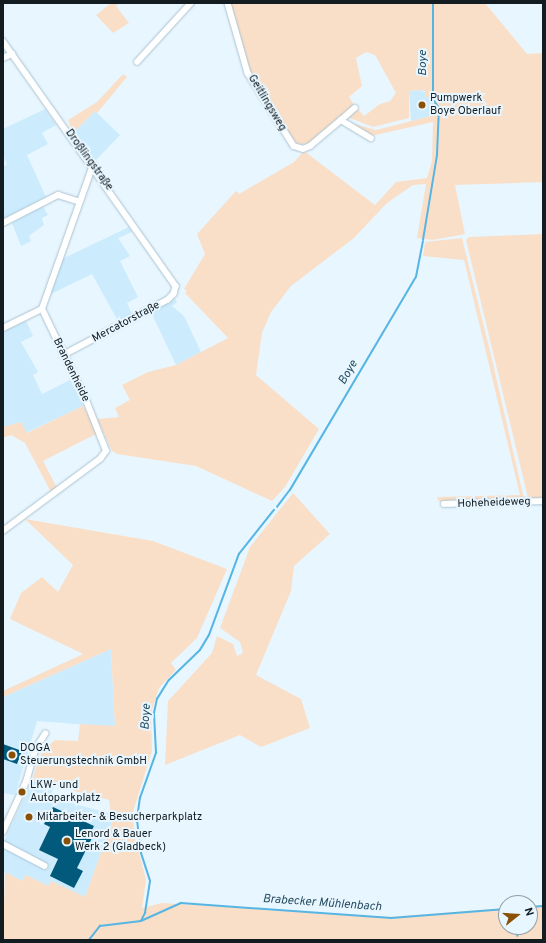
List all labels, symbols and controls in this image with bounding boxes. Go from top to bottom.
water label: Boye [417,50,431,76]
street label: Geitlingsweg [245,72,289,134]
place label: Pumpwerk Boye Oberlauf [430,92,501,118]
marker: Pumpwerk Boye Oberlauf [417,100,427,110]
street label: Droßlingstraße [62,127,116,193]
street label: Mercatorstraße [90,299,162,345]
street label: Brandenheide [50,336,92,404]
water label: Boye [336,358,362,388]
street label: Hoheheideweg [457,495,531,511]
water label: Boye [139,704,155,730]
place label: DOGA Steuerungstechnik GmbH [20,742,147,768]
marker: DOGA Steuerungstechnik GmbH [7,750,17,760]
place label: LKW- und Autoparkplatz [30,779,101,805]
marker: LKW- und Autoparkplatz [17,787,27,797]
place label: Mitarbeiter- & Besucherparkplatz [37,810,202,824]
marker: Mitarbeiter- & Besucherparkplatz [24,812,34,822]
place label: Lenord & Bauer Werk 2 (Gladbeck) [75,828,166,854]
marker: Lenord & Bauer Werk 2 (Gladbeck) [62,836,72,846]
water label: Brabecker Mühlenbach [262,893,382,915]
north arrow [498,895,538,935]
text: N [521,906,536,918]

